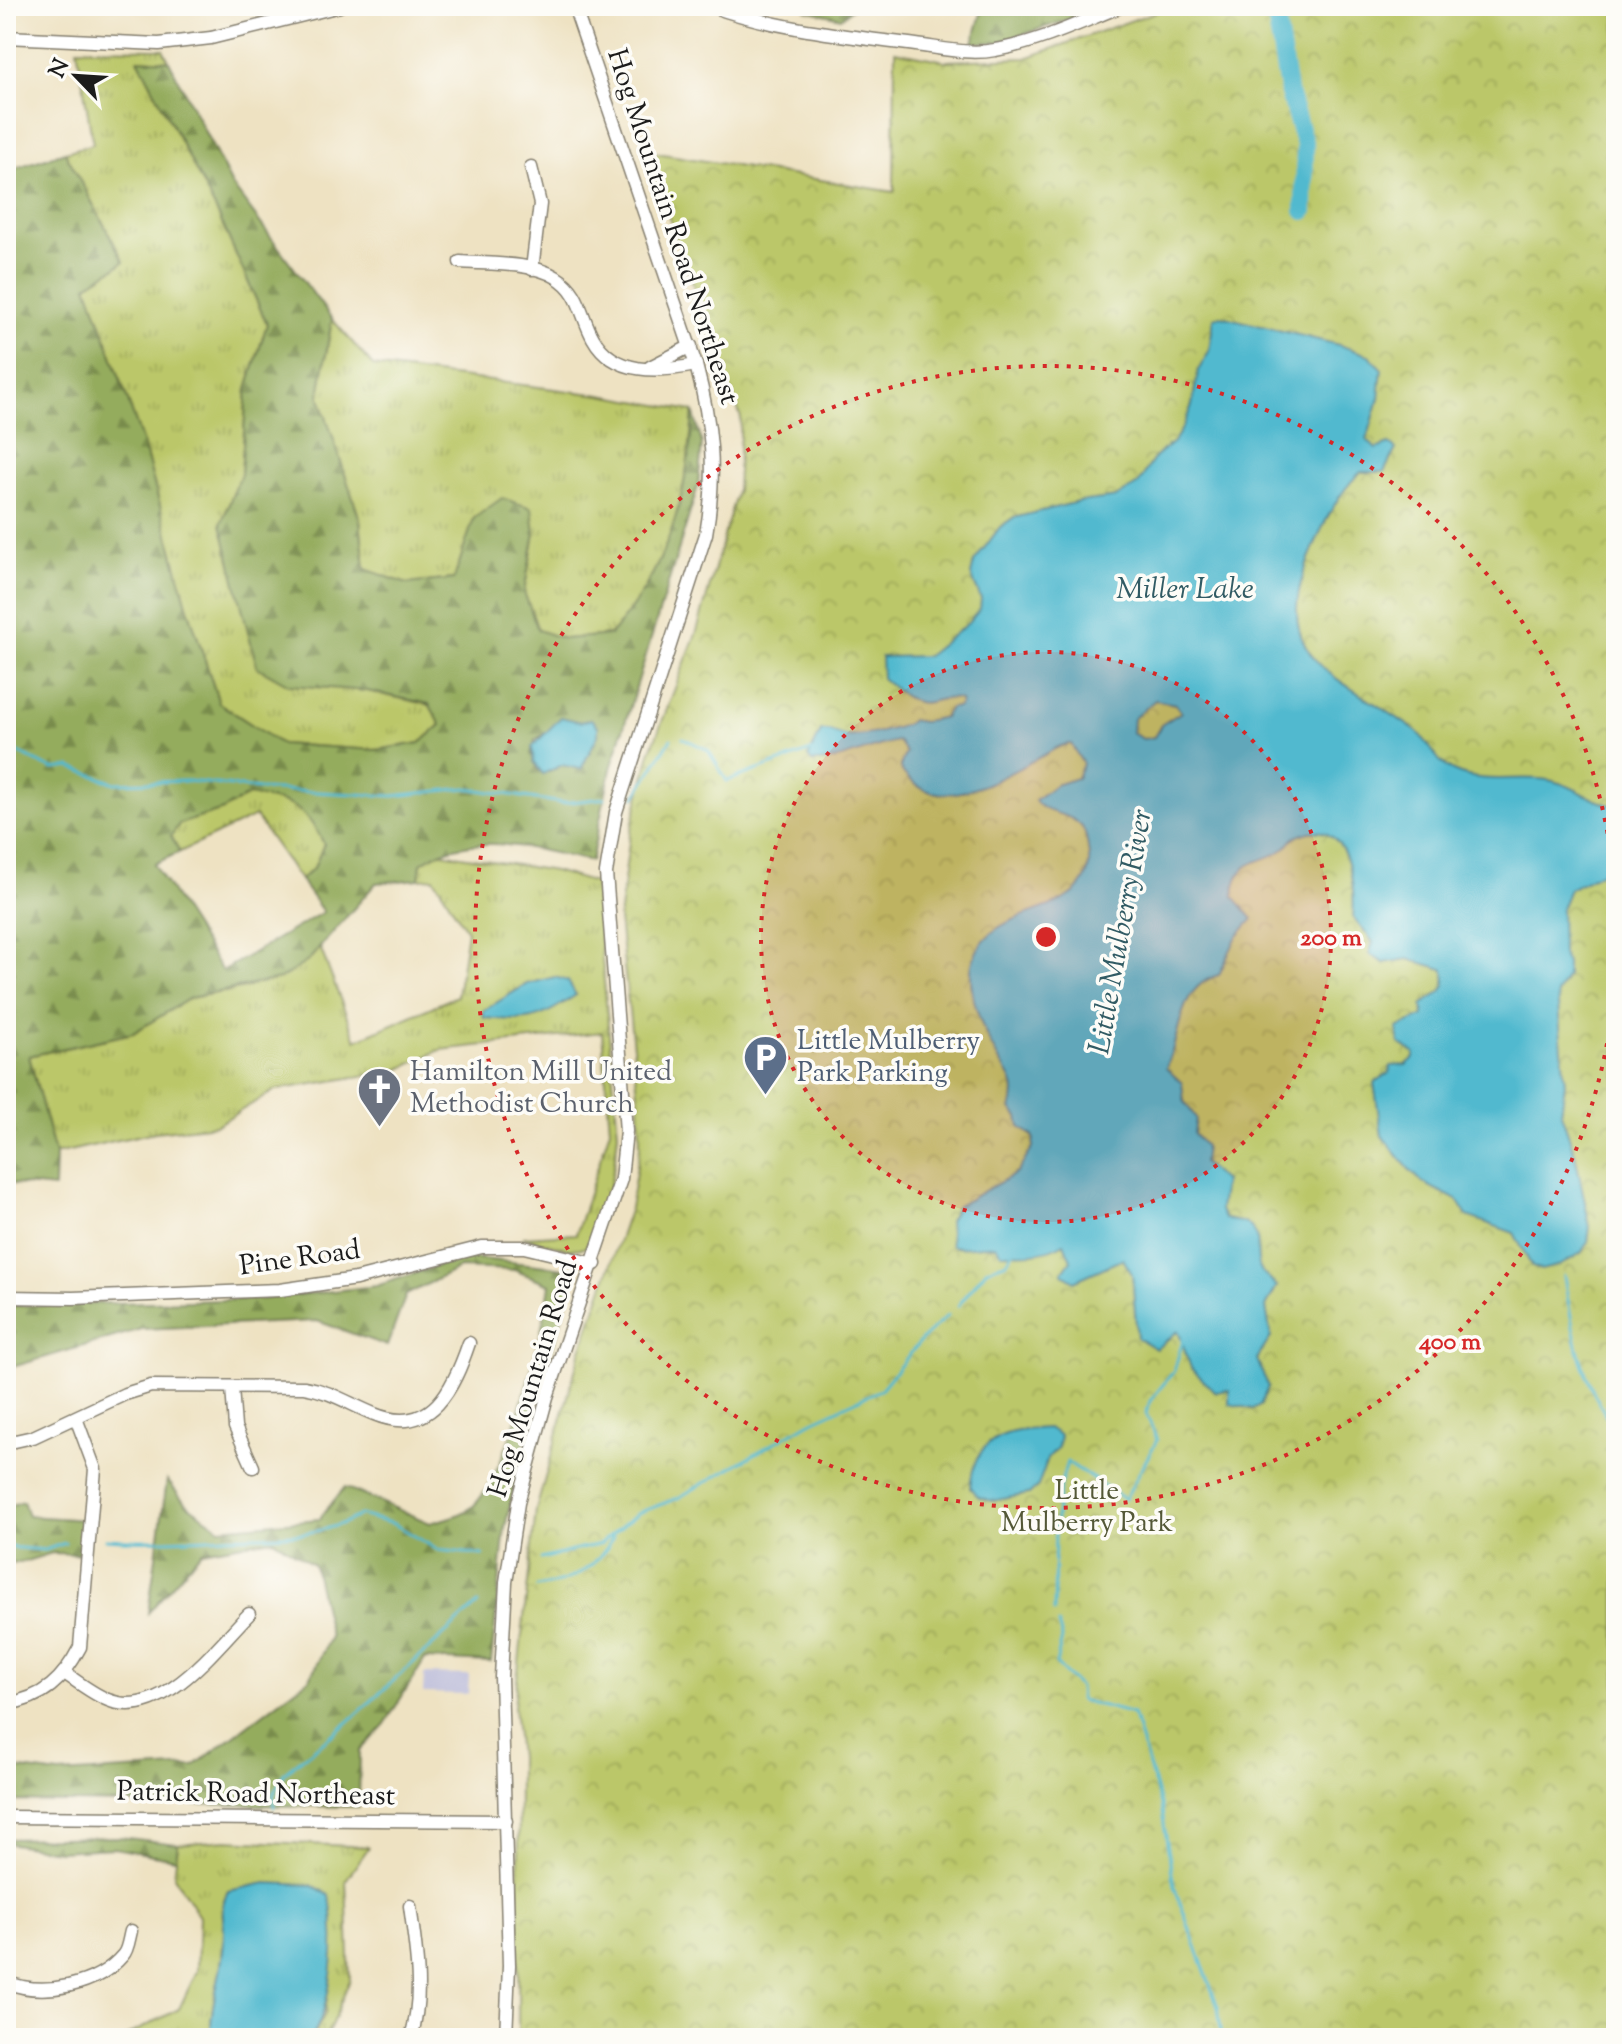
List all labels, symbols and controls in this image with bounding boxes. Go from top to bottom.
north arrow [36,36,116,116]
street label: Hog Mountain Road Northeast [595,44,749,410]
text: N [42,54,79,84]
water label: Miller Lake [1116,569,1254,612]
water label: Little Mulberry River [1079,806,1165,1058]
text: 200 m [1300,922,1362,956]
centre of rings [1032,923,1060,951]
place label: Little Mulberry Park Parking [797,1022,980,1094]
parking icon: Little Mulberry Park Parking [742,1034,790,1097]
place label: Hamilton Mill United Methodist Church [410,1053,672,1125]
church icon: Hamilton Mill United Methodist Church [355,1065,403,1128]
street label: Pine Road [237,1231,363,1287]
street label: Hog Mountain Road [479,1255,589,1502]
text: 400 m [1418,1326,1481,1360]
park label: Little Mulberry Park [1001,1472,1173,1544]
street label: Patrick Road Northeast [116,1773,396,1817]

